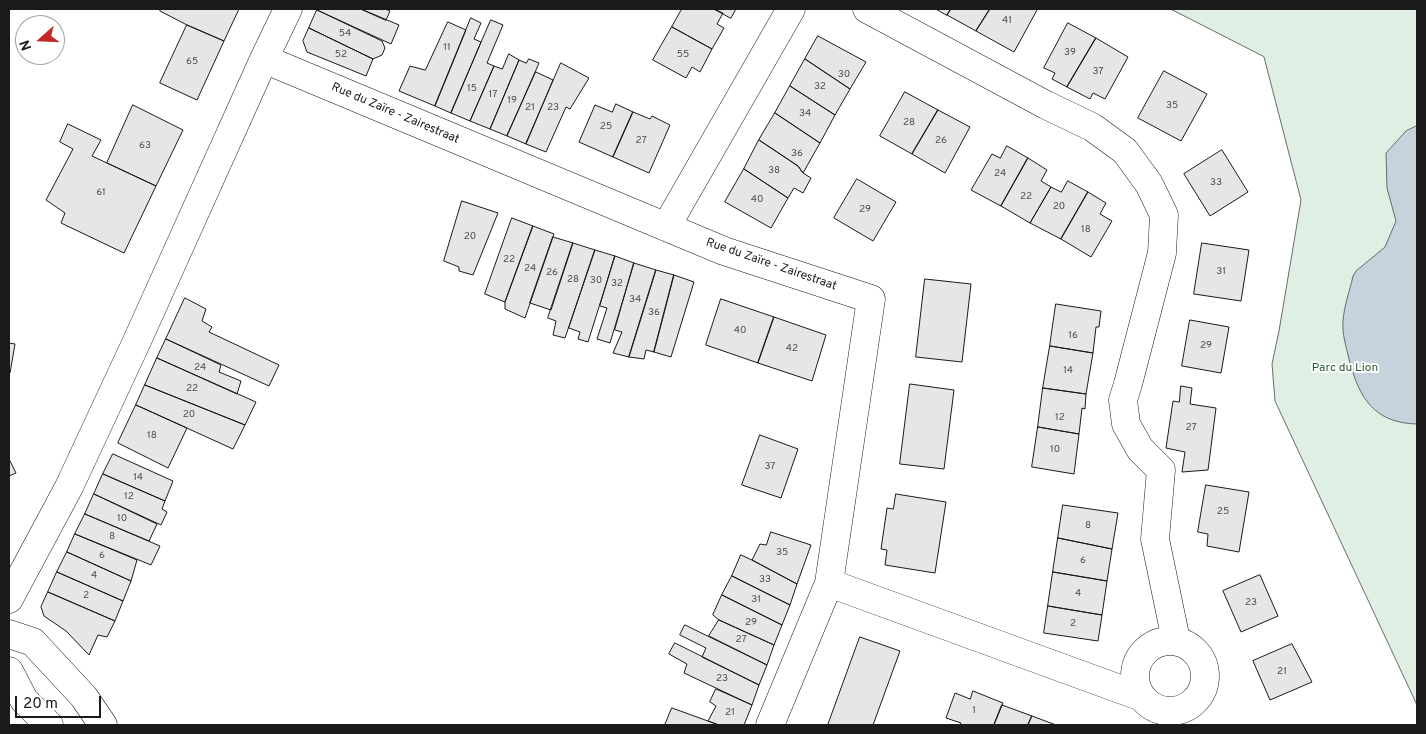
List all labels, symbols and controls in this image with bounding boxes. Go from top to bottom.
north arrow [15,15,65,65]
house number: 41 [1002,15,1012,27]
house number: 54 [339,28,351,40]
text: N [17,37,36,53]
house number: 11 [443,42,451,54]
house number: 39 [1064,47,1076,59]
house number: 52 [335,49,347,61]
house number: 55 [677,49,689,61]
house number: 65 [186,56,198,68]
house number: 37 [1092,66,1104,78]
house number: 30 [838,69,850,81]
street label: Rue du Zaïre - Zairestraat [329,81,461,147]
house number: 32 [814,81,826,93]
house number: 15 [467,83,477,95]
house number: 17 [489,89,497,101]
house number: 19 [507,95,517,107]
house number: 35 [1166,100,1178,112]
house number: 21 [525,102,535,114]
house number: 23 [547,102,559,114]
house number: 34 [799,108,811,120]
house number: 28 [903,117,915,129]
house number: 25 [600,121,612,133]
house number: 27 [635,135,647,147]
house number: 26 [935,135,947,147]
house number: 63 [139,140,151,152]
house number: 36 [791,148,803,160]
house number: 38 [768,165,780,177]
house number: 24 [994,168,1006,180]
house number: 33 [1210,177,1222,189]
house number: 61 [96,187,106,199]
house number: 22 [1020,191,1032,203]
house number: 40 [751,194,763,206]
house number: 20 [1053,201,1065,213]
house number: 29 [859,204,871,216]
house number: 18 [1081,224,1091,236]
house number: 20 [464,231,476,243]
street label: Rue du Zaïre - Zairestraat [704,236,838,294]
house number: 22 [503,254,515,266]
house number: 24 [524,263,536,275]
house number: 31 [1216,266,1226,278]
house number: 26 [546,267,558,279]
house number: 28 [567,274,579,286]
house number: 30 [590,275,602,287]
house number: 32 [611,278,623,290]
house number: 34 [629,294,641,306]
house number: 36 [648,307,660,319]
house number: 40 [734,325,746,337]
house number: 16 [1068,330,1078,342]
house number: 29 [1200,340,1212,352]
house number: 42 [786,343,798,355]
house number: 24 [194,362,206,374]
park label: Parc du Lion [1312,362,1378,376]
house number: 14 [1063,365,1073,377]
house number: 22 [186,383,198,395]
house number: 20 [183,409,195,421]
house number: 12 [1055,412,1065,424]
house number: 27 [1185,422,1197,434]
house number: 18 [147,430,157,442]
house number: 10 [1050,444,1060,456]
house number: 37 [764,461,776,473]
house number: 14 [133,472,143,484]
house number: 12 [124,491,134,503]
house number: 25 [1217,506,1229,518]
house number: 10 [117,513,127,525]
house number: 8 [1085,520,1091,532]
house number: 8 [109,531,115,543]
house number: 35 [776,547,788,559]
house number: 6 [99,550,105,562]
house number: 6 [1080,555,1086,567]
house number: 4 [91,570,97,582]
house number: 33 [759,574,771,586]
house number: 4 [1075,588,1081,600]
house number: 2 [83,590,89,602]
house number: 31 [751,594,761,606]
house number: 23 [1245,597,1257,609]
house number: 29 [745,617,757,629]
house number: 2 [1070,618,1076,630]
house number: 27 [735,634,747,646]
house number: 21 [1277,666,1287,678]
house number: 23 [716,673,728,685]
scale bar [18,686,104,718]
text: 20 m [23,695,58,714]
house number: 1 [972,705,976,717]
house number: 21 [725,707,735,719]

